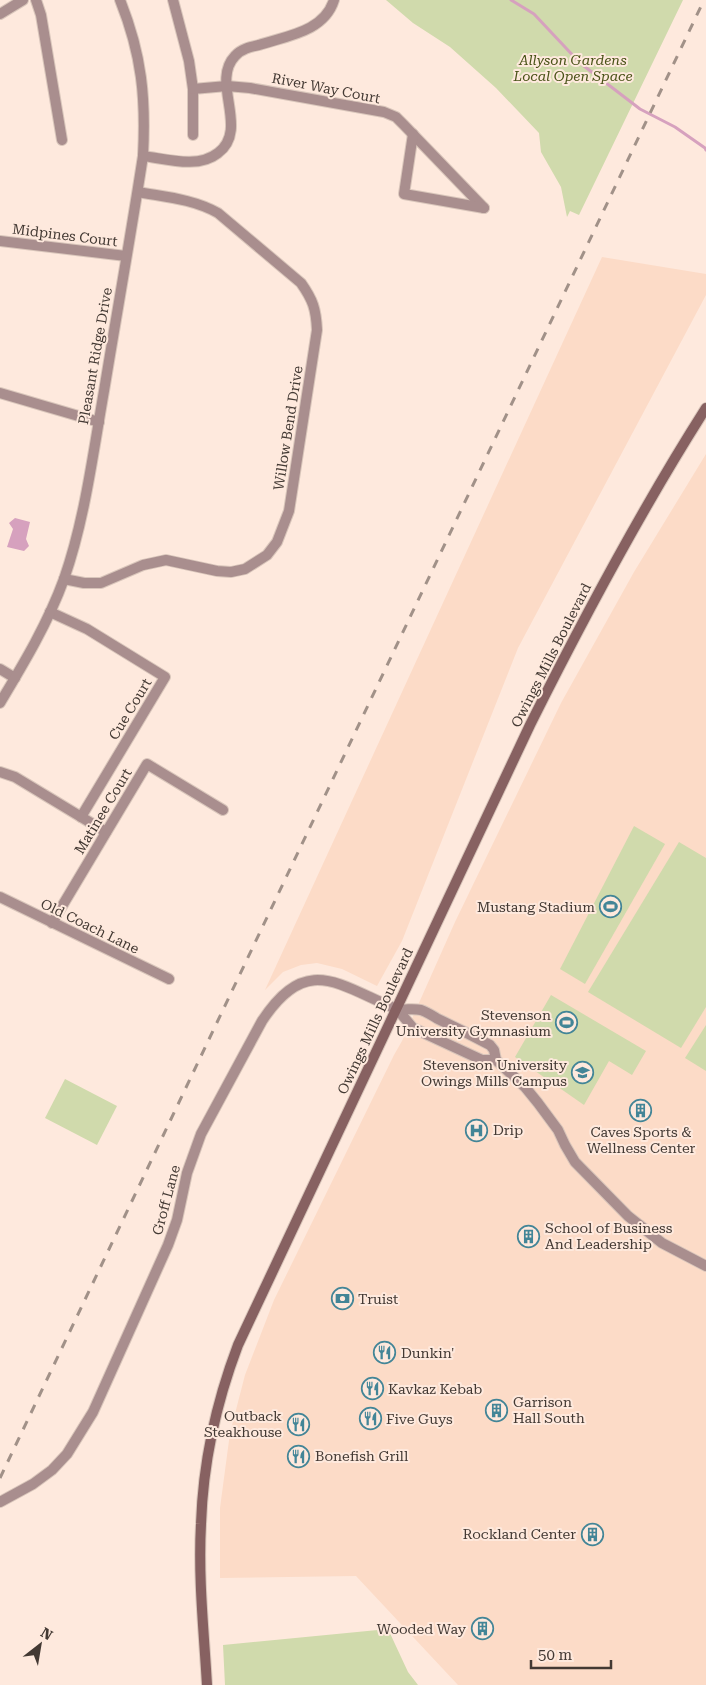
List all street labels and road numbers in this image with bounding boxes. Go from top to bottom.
street label: River Way Court [270,70,382,106]
street label: Midpines Court [11,221,119,249]
street label: Pleasant Ridge Drive [75,286,115,426]
street label: Willow Bend Drive [270,364,306,491]
street label: Owings Mills Boulevard [508,580,594,730]
street label: Cue Court [105,675,155,743]
street label: Matinee Court [71,765,135,857]
street label: Old Coach Lane [38,895,142,957]
street label: Owings Mills Boulevard [334,945,416,1097]
street label: Groff Lane [149,1163,183,1237]

